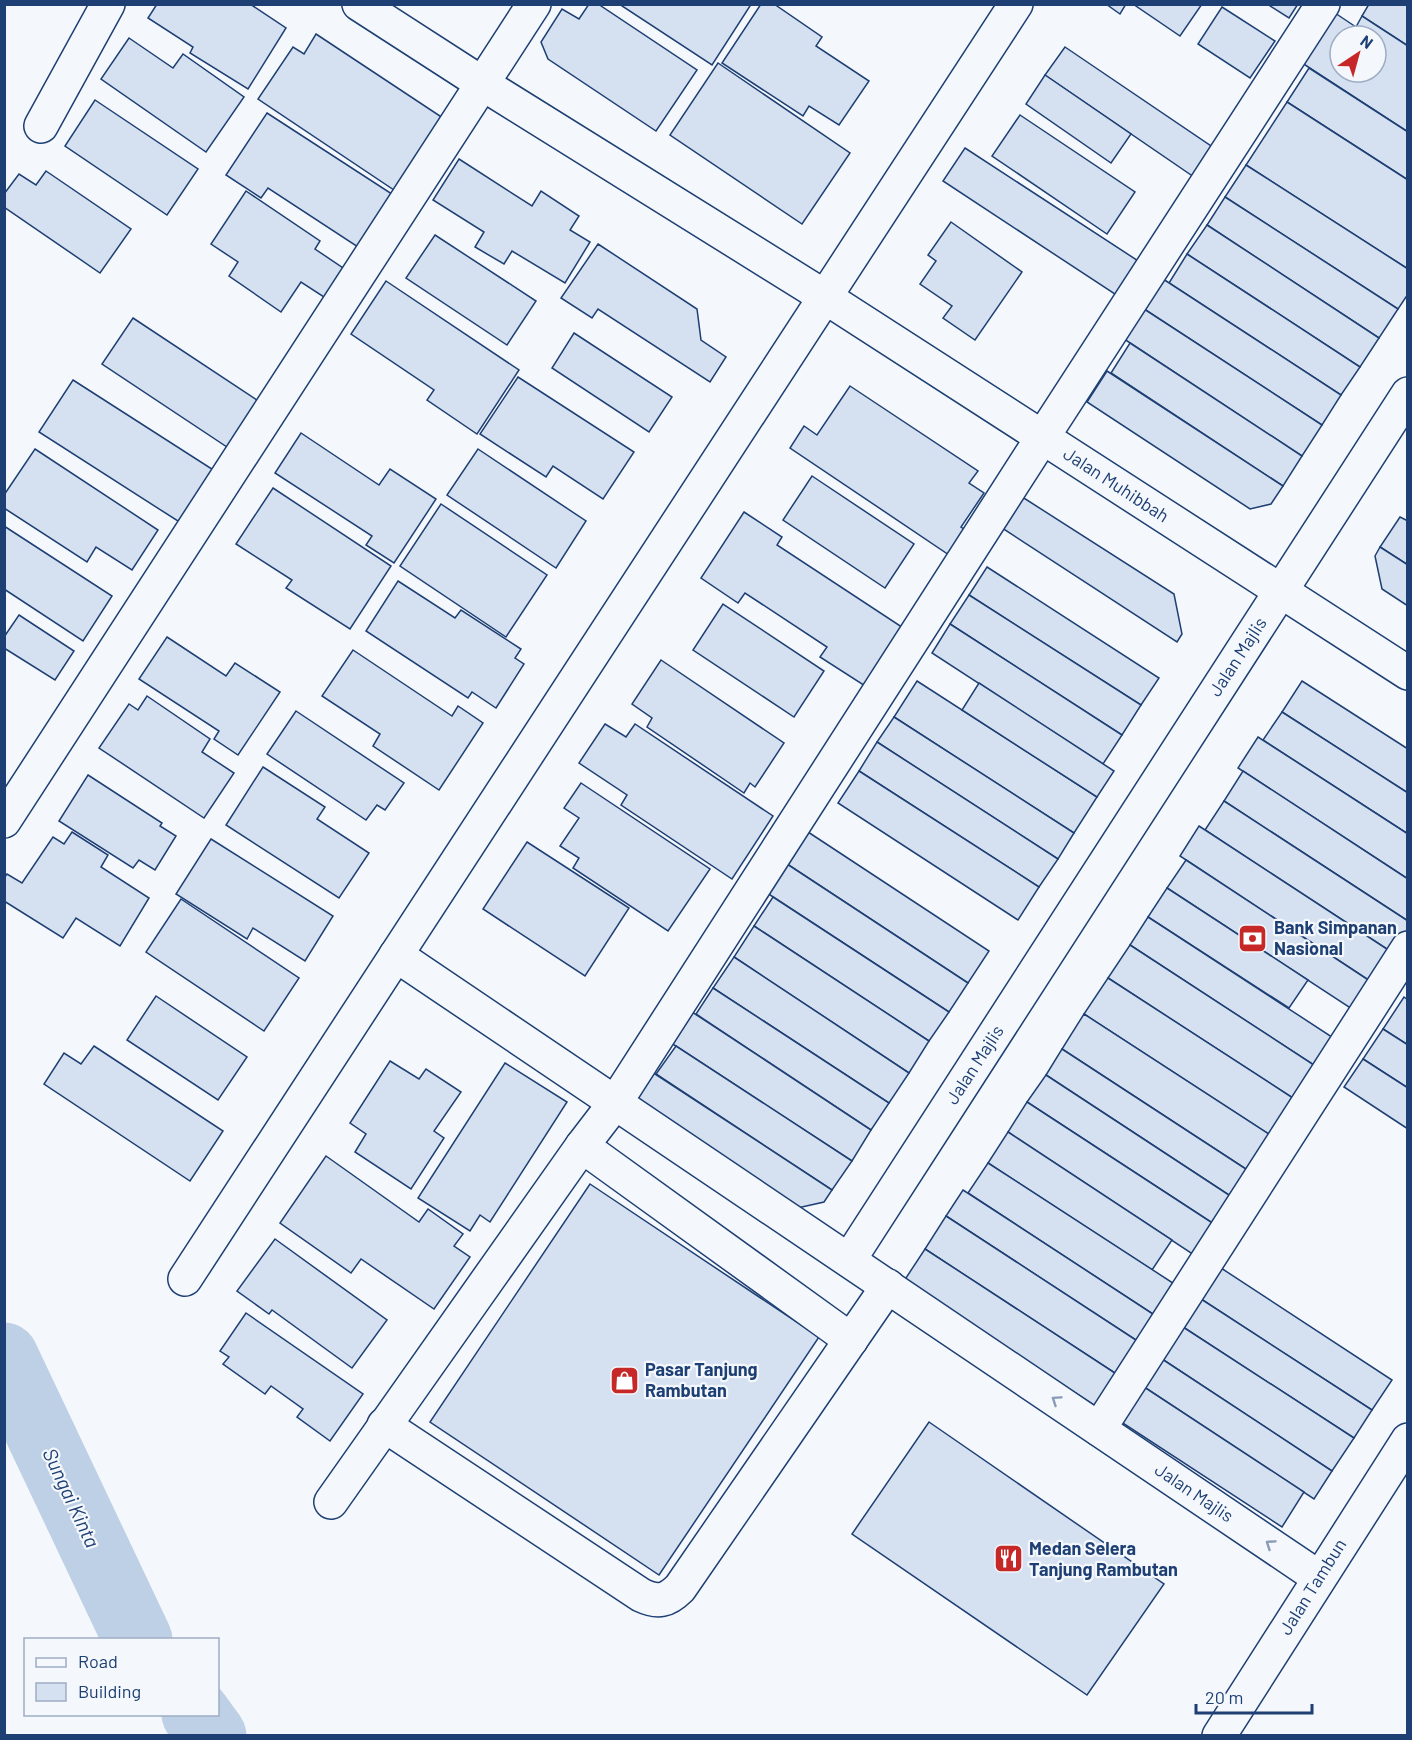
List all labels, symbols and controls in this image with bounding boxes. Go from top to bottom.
north arrow [1328,24,1388,84]
text: N [1357,31,1377,52]
street label: Jalan Muhibbah [1060,442,1174,526]
street label: Jalan Majlis [1203,613,1271,700]
place label: Bank Simpanan Nasional [1274,916,1397,959]
bank icon: Bank Simpanan Nasional [1237,922,1269,954]
street label: Jalan Majlis [940,1021,1008,1108]
place label: Pasar Tanjung Rambutan [645,1358,758,1401]
shop icon: Pasar Tanjung Rambutan [608,1364,640,1396]
one-way arrow [1052,1396,1063,1407]
water label: Sungai Kinta [38,1444,105,1551]
street label: Jalan Majlis [1151,1458,1238,1526]
street label: Jalan Tambun [1274,1534,1350,1639]
place label: Medan Selera Tanjung Rambutan [1029,1537,1178,1580]
one-way arrow [1266,1540,1276,1552]
restaurant icon: Medan Selera Tanjung Rambutan [992,1543,1024,1575]
legend [24,1638,219,1716]
text: Road [78,1650,118,1672]
scale bar [1196,1677,1312,1715]
text: Building [78,1680,141,1702]
text: 20 m [1205,1686,1243,1708]

